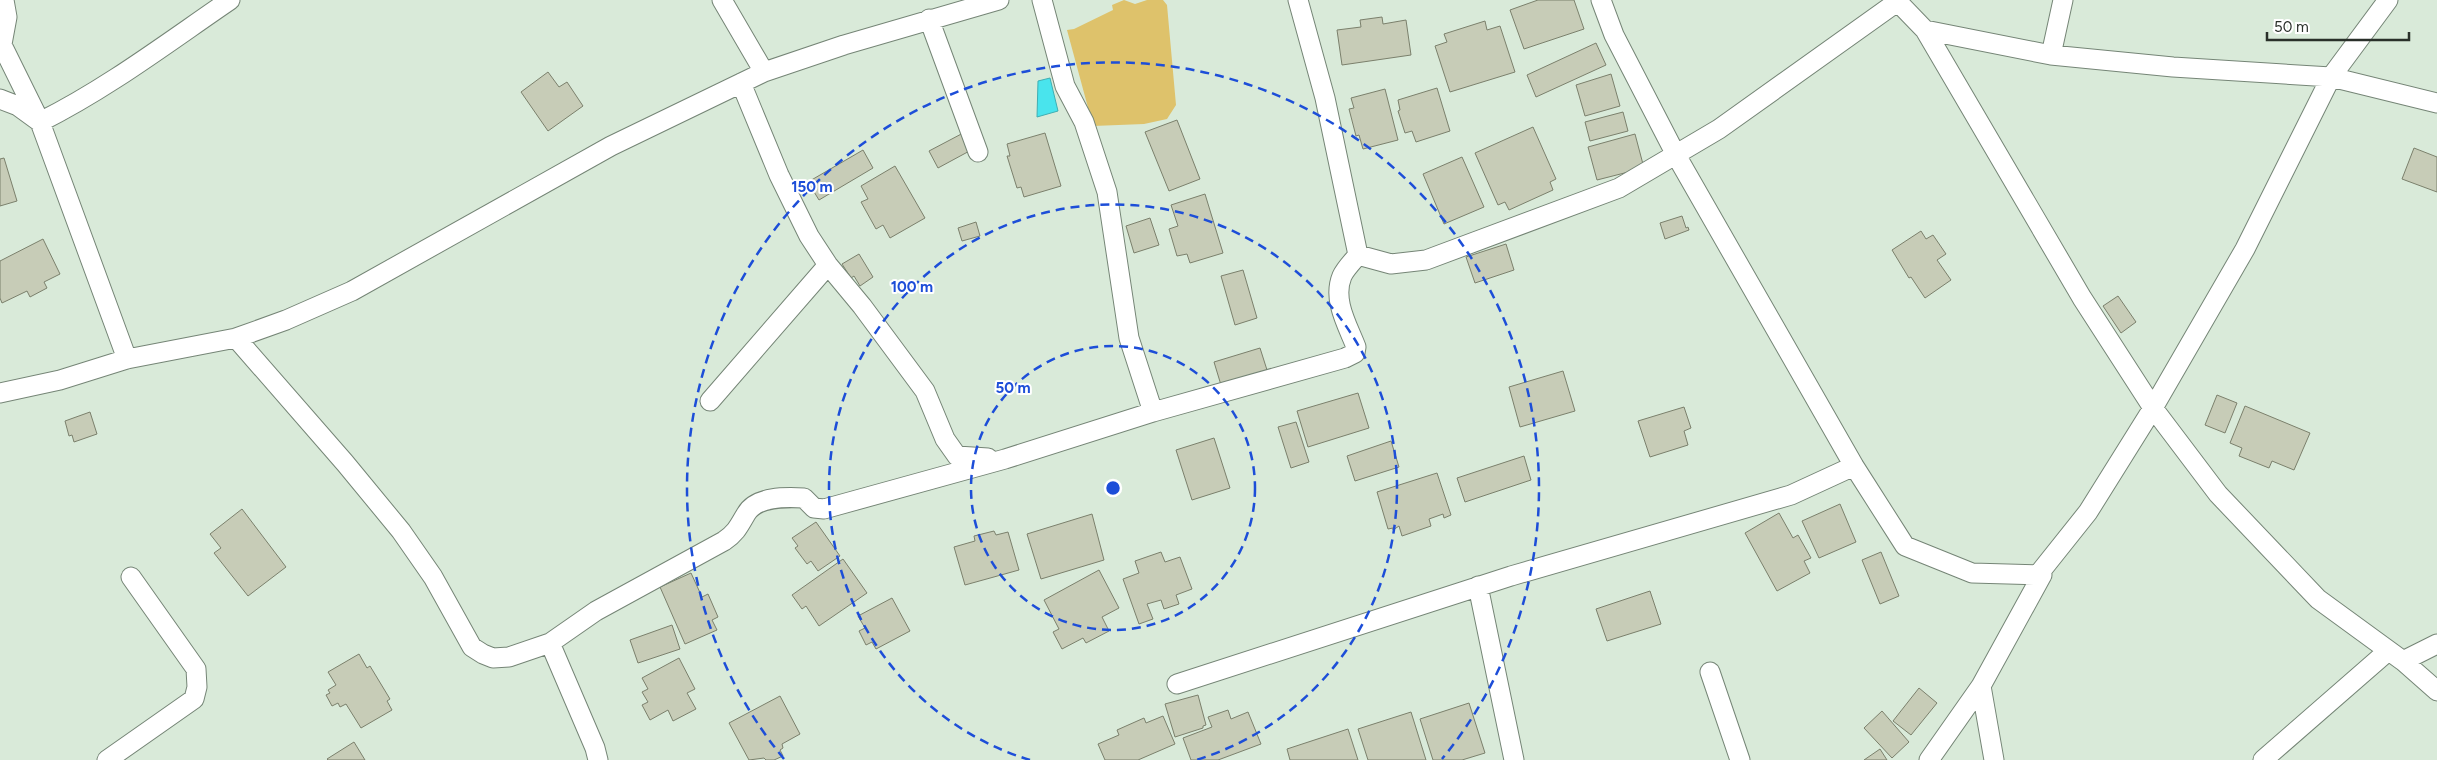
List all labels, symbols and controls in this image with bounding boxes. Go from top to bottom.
scale bar [2267,10,2410,42]
text: 50 m [2274,18,2309,36]
text: 150 m [791,178,833,196]
text: 100 m [891,278,933,296]
text: 50 m [995,379,1031,397]
centre of rings [1104,479,1122,497]

